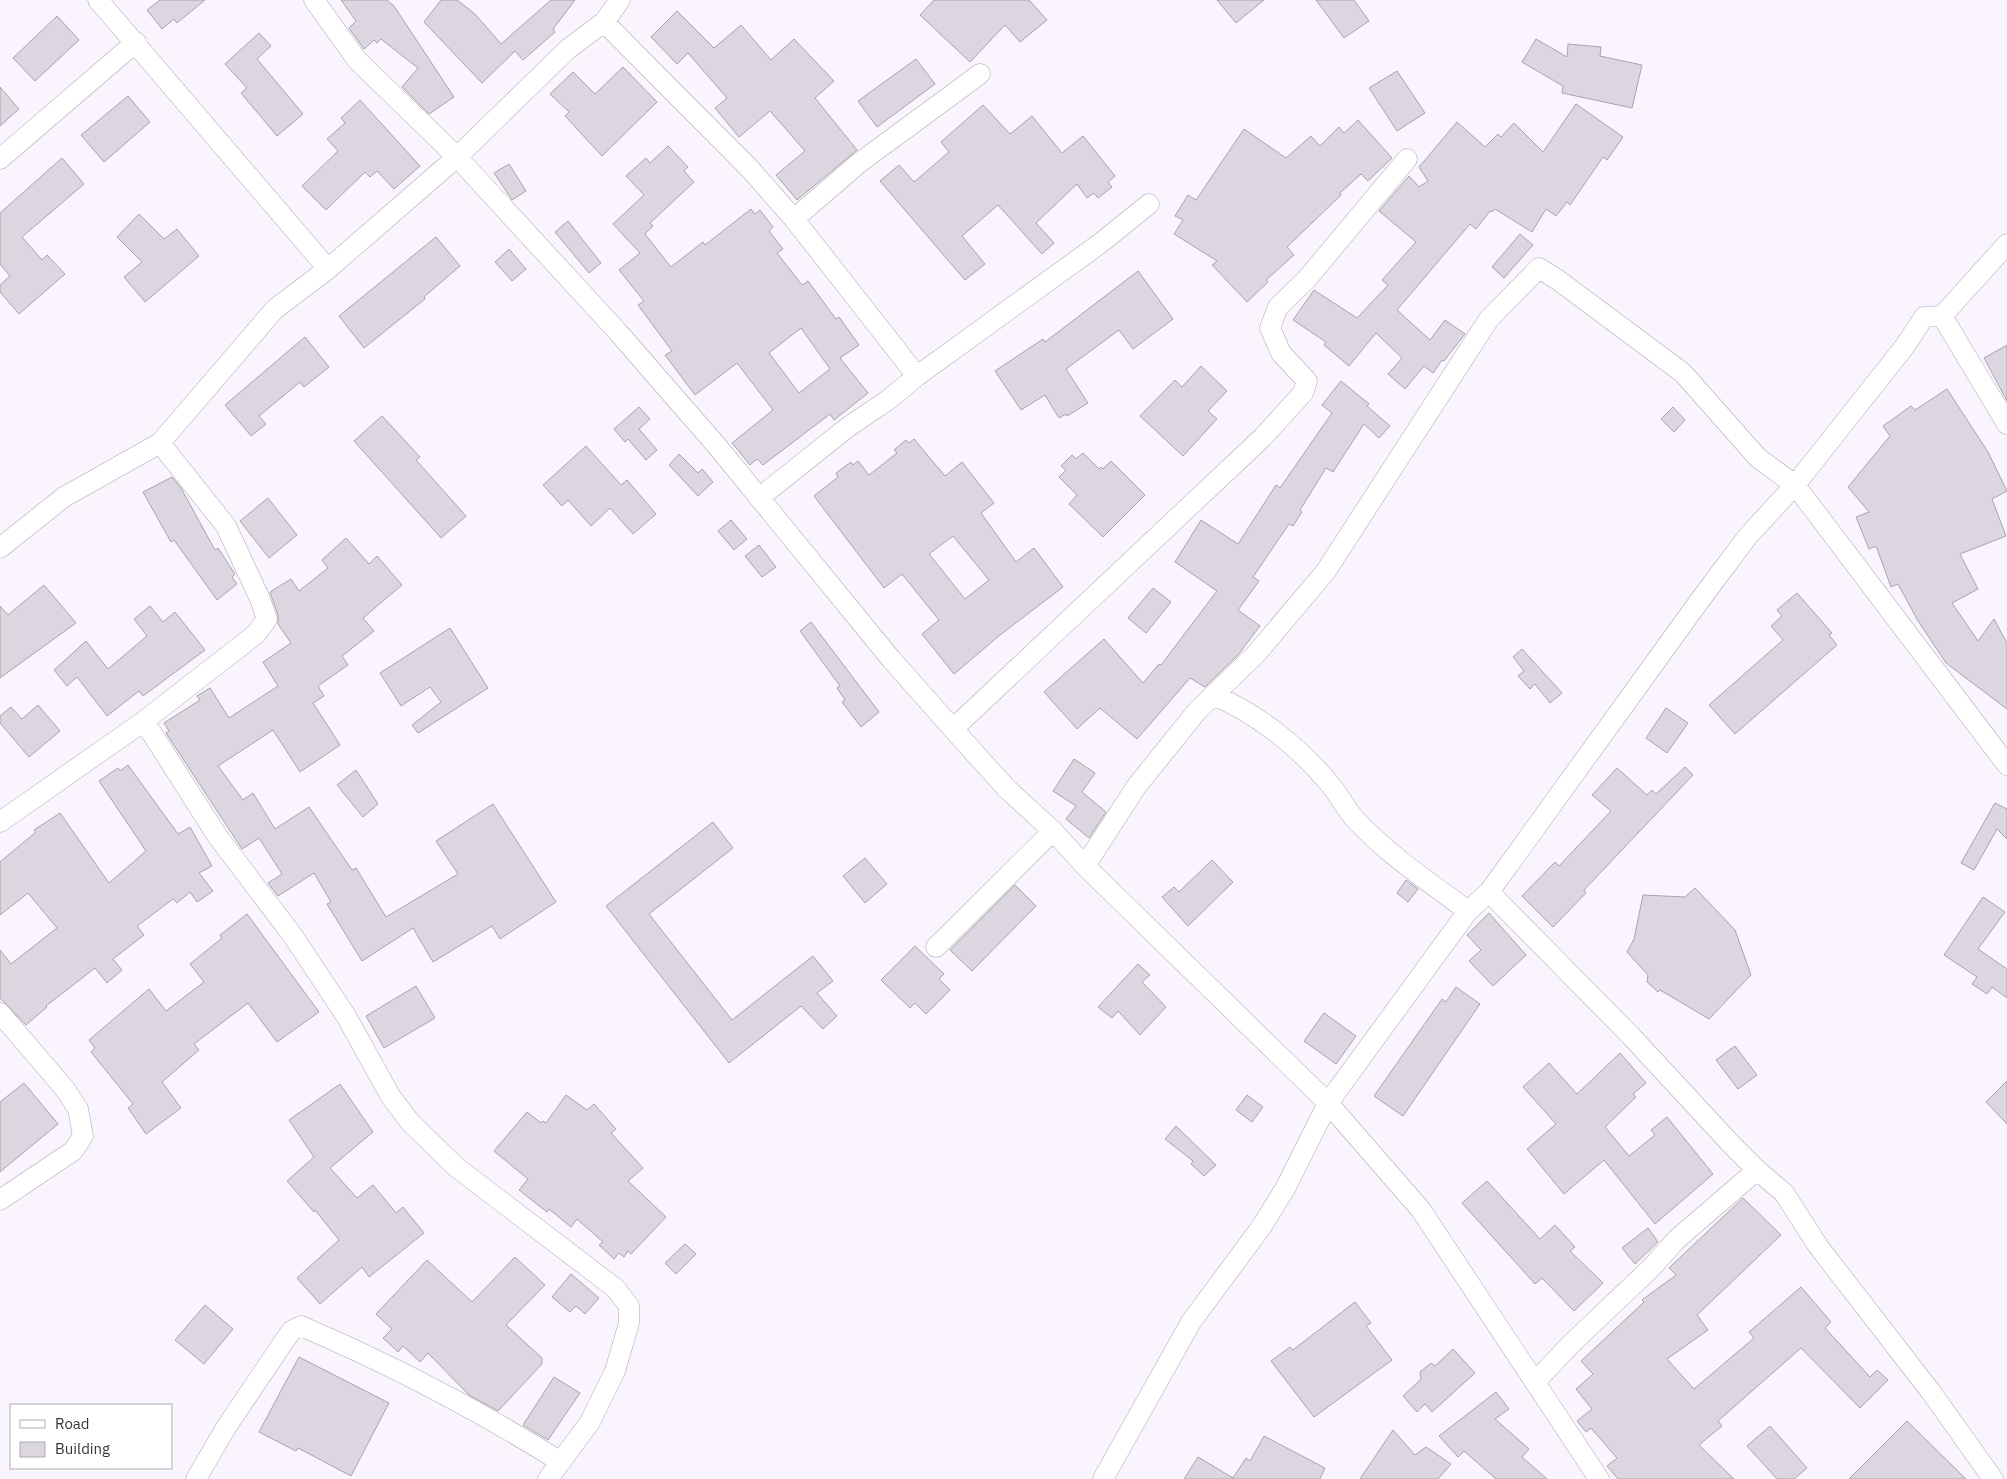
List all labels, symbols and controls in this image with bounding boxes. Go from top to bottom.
legend [10,1404,172,1469]
text: Road [55,1414,90,1433]
text: Building [55,1439,110,1458]

